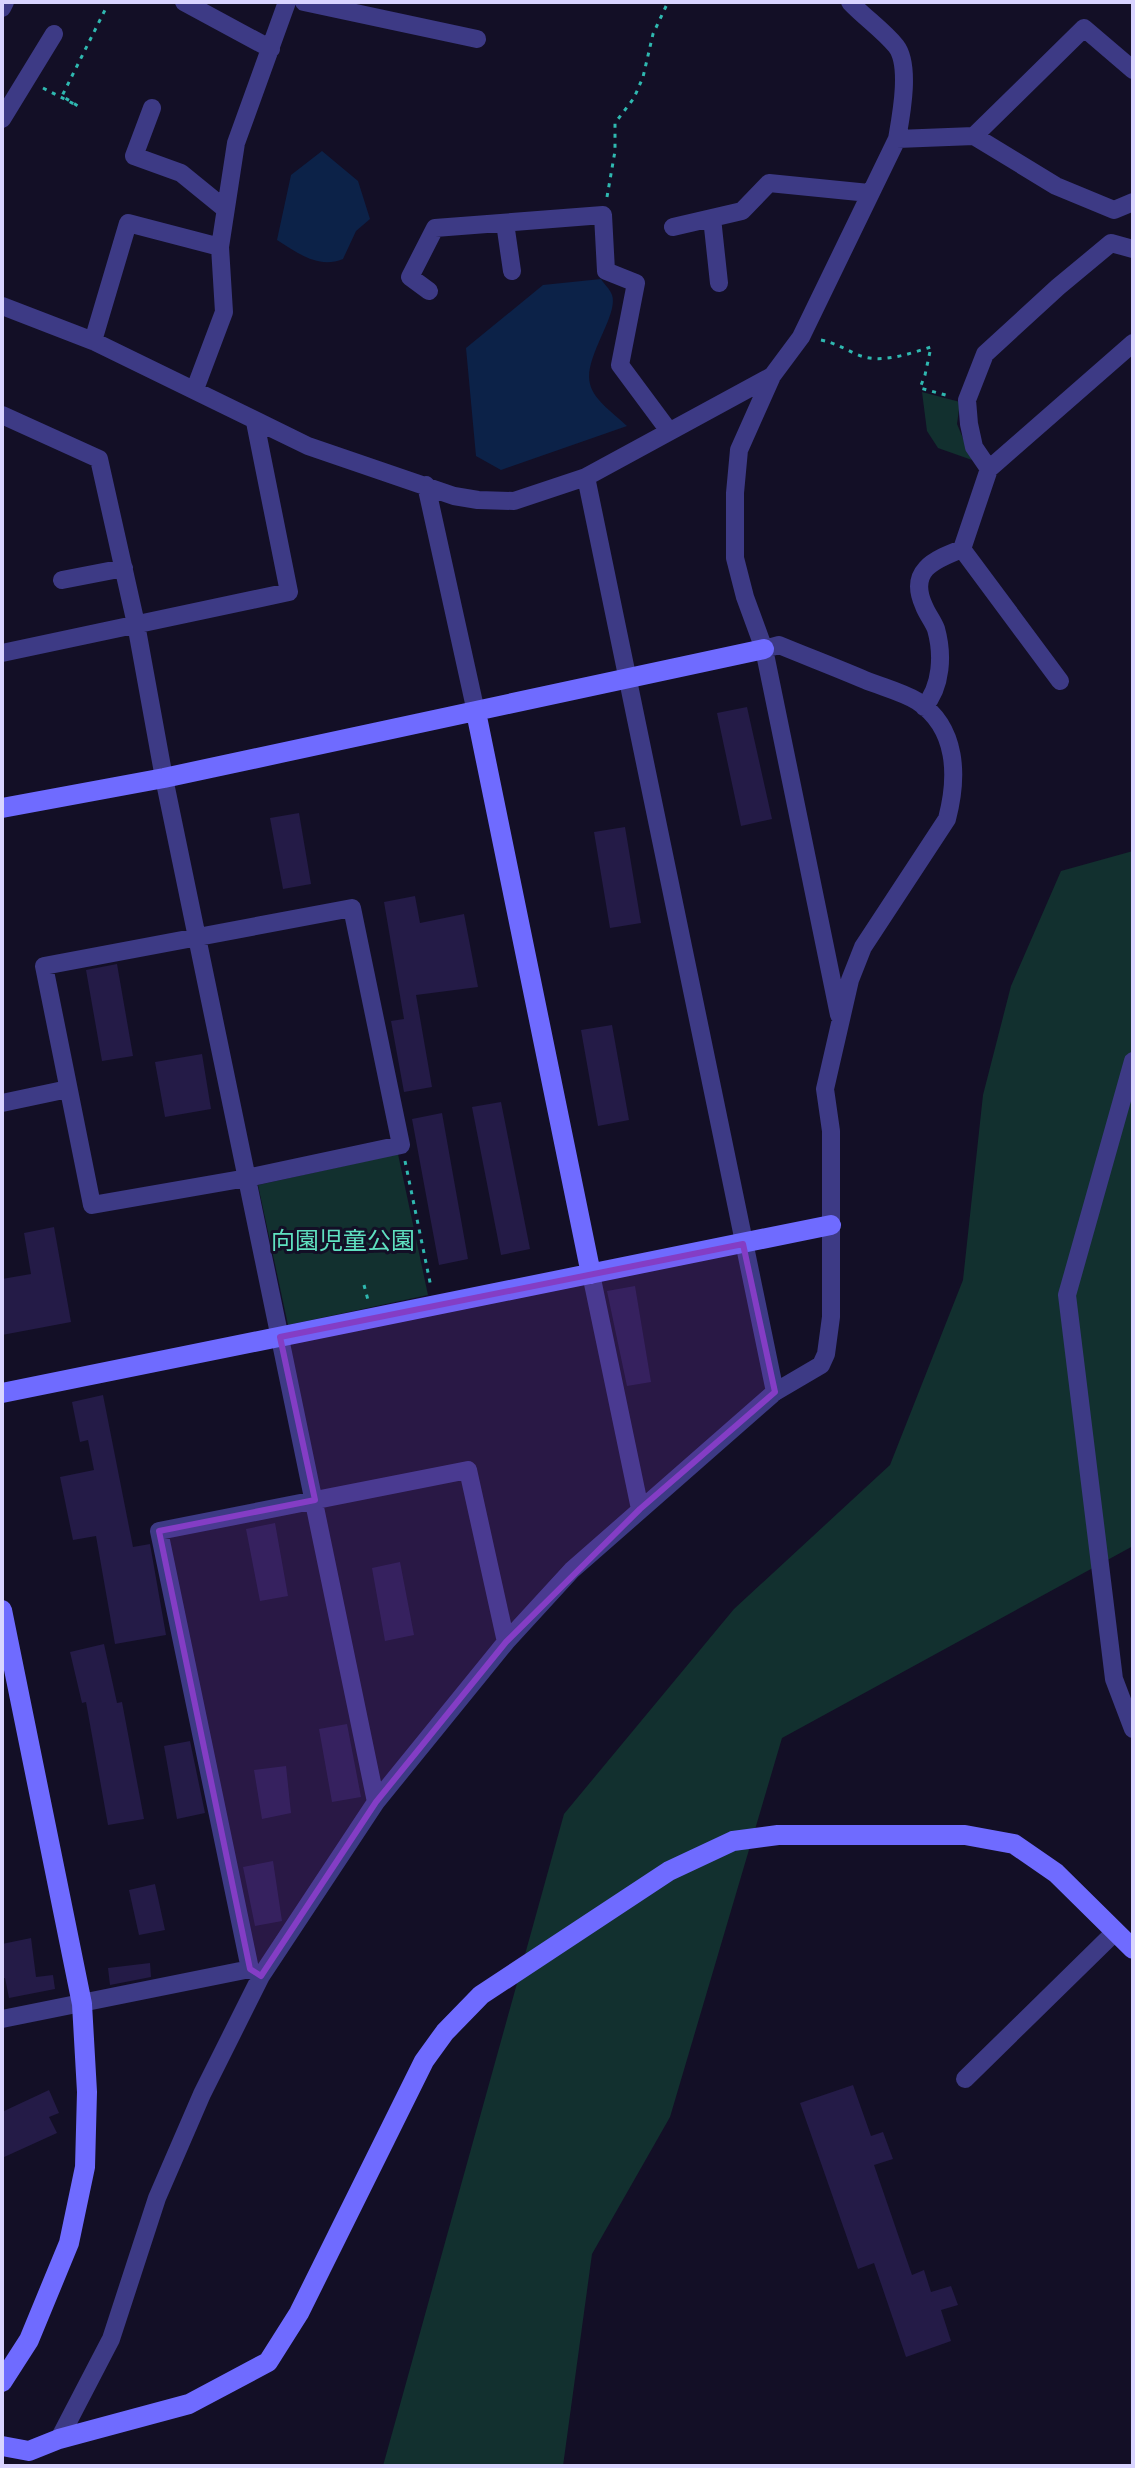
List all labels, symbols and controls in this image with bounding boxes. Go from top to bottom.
park label: 向園児童公園 [271,1224,415,1256]

